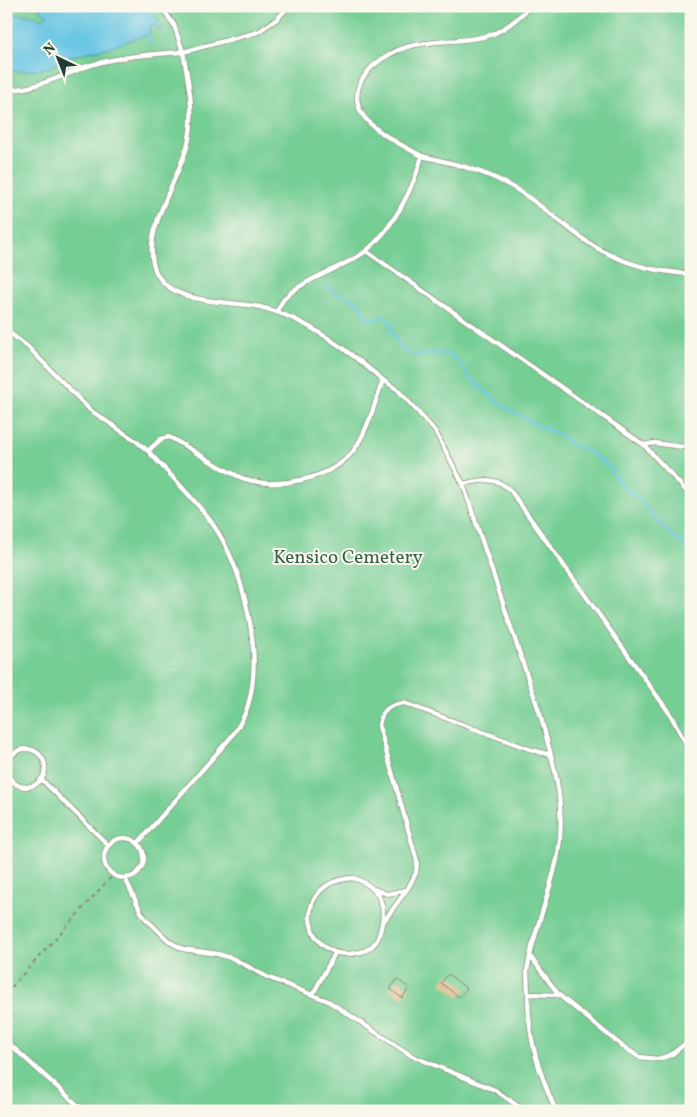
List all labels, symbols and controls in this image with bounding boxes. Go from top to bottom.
north arrow [32,32,82,82]
text: N [40,39,60,60]
park label: Kensico Cemetery [273,545,423,571]

